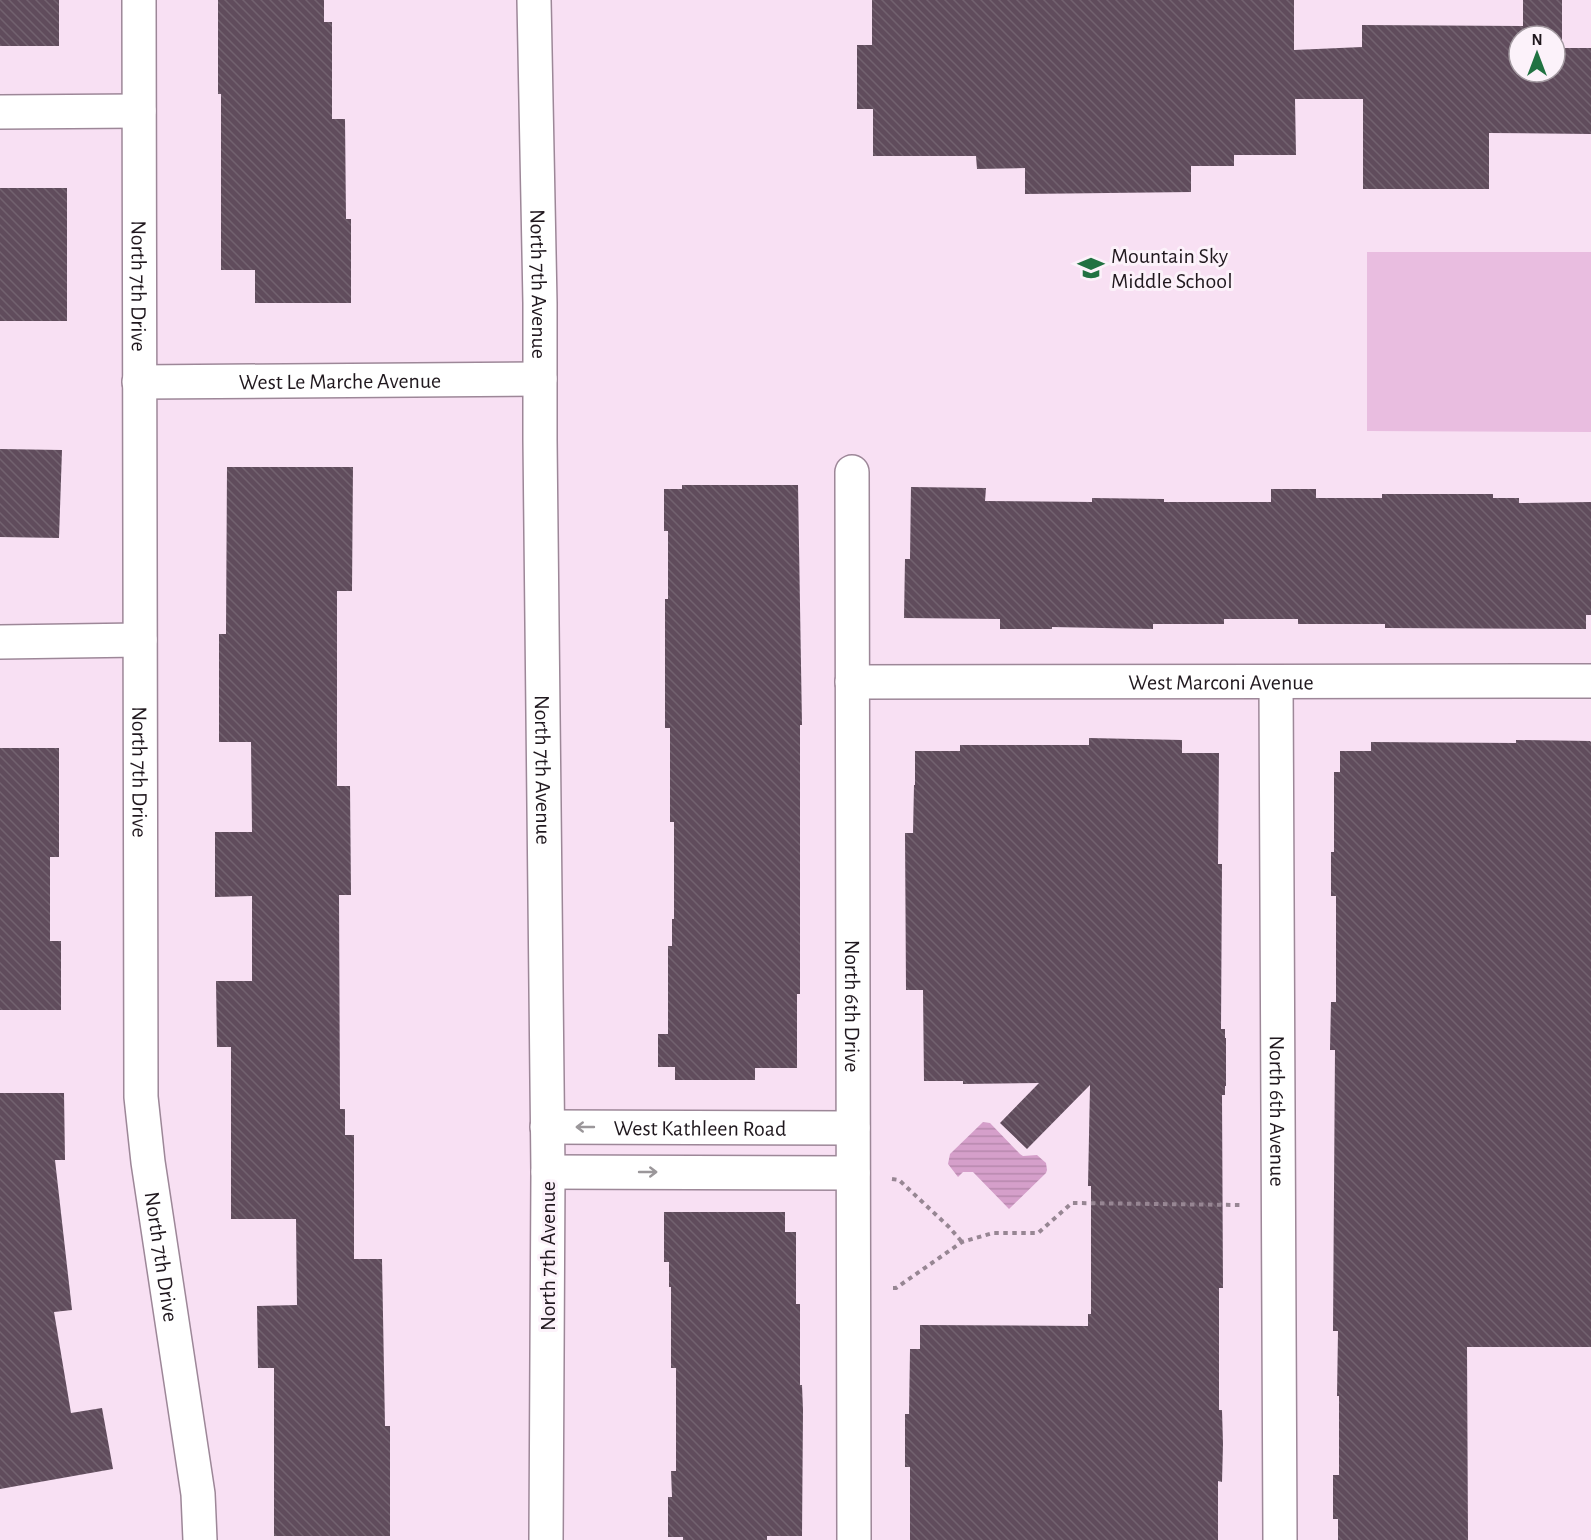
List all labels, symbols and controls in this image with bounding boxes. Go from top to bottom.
north arrow [1507,24,1567,84]
text: N [1531,32,1543,48]
street label: North 7th Avenue [526,209,550,359]
street label: North 7th Drive [127,220,150,352]
place label: Mountain Sky Middle School [1111,245,1233,292]
school or university icon: Mountain Sky Middle School [1076,253,1106,283]
street label: West Le Marche Avenue [239,370,441,393]
street label: West Marconi Avenue [1128,671,1314,694]
street label: North 7th Avenue [531,695,554,845]
street label: North 7th Drive [128,706,151,838]
street label: North 6th Drive [841,940,863,1072]
street label: North 6th Avenue [1266,1035,1288,1187]
street label: West Kathleen Road [614,1117,786,1140]
one-way arrow [575,1121,595,1133]
one-way arrow [638,1166,658,1178]
street label: North 7th Avenue [537,1181,559,1331]
street label: North 7th Drive [141,1190,182,1323]

